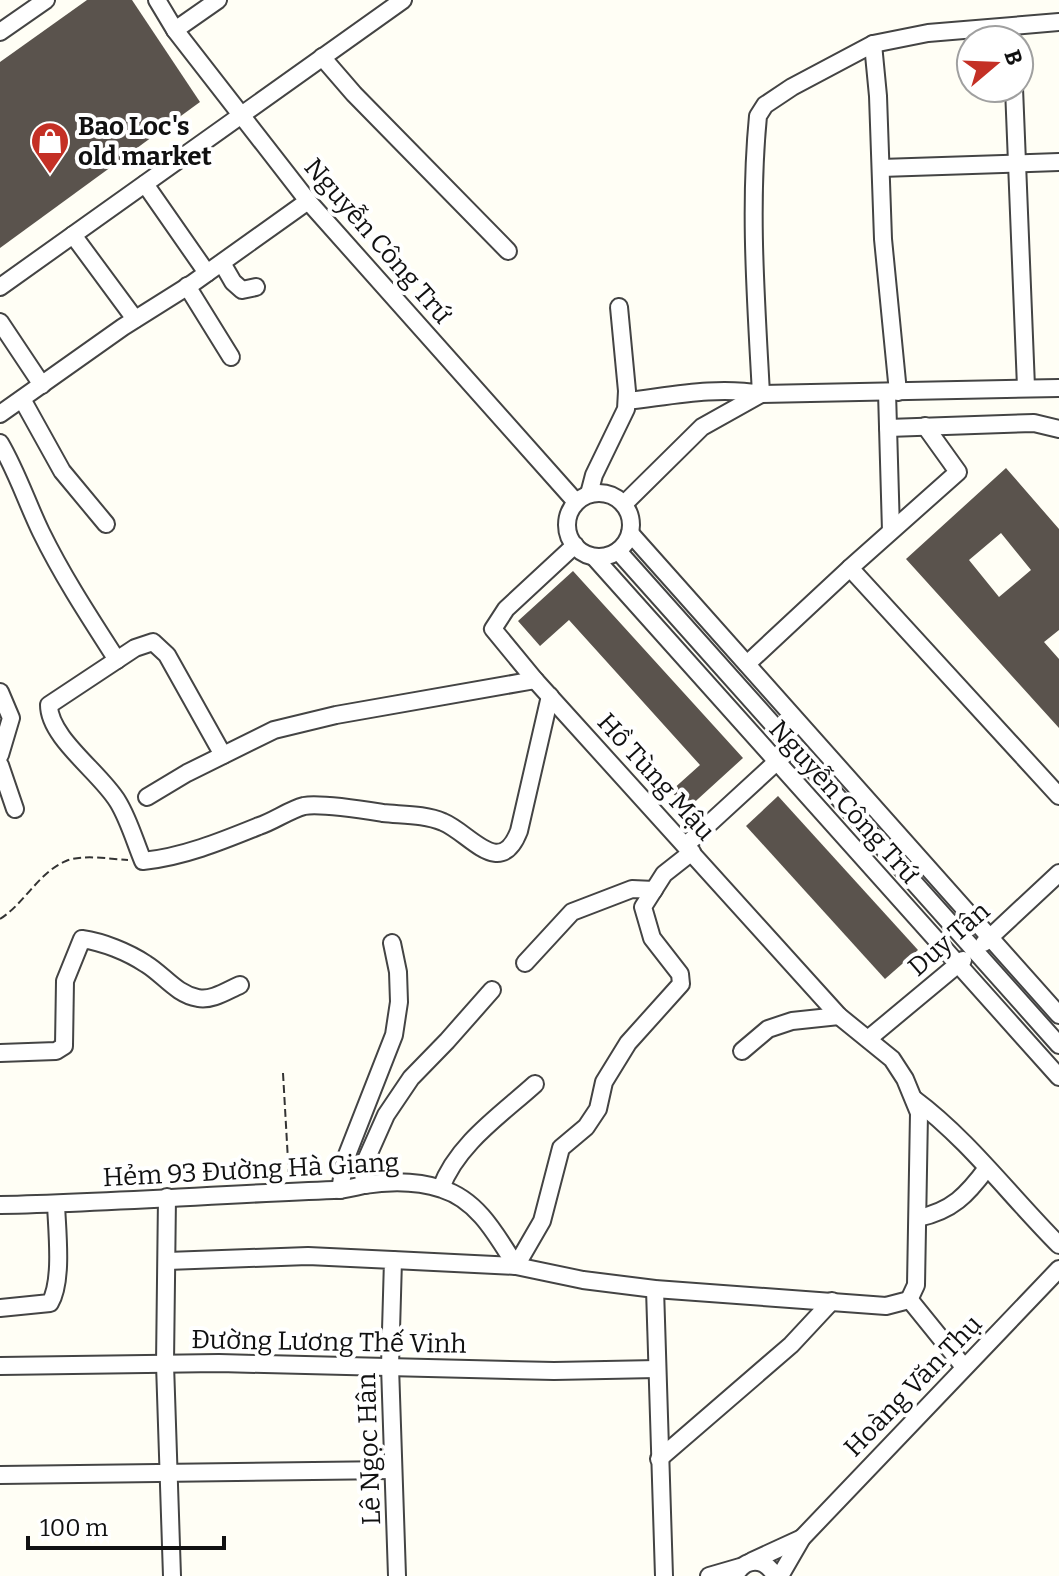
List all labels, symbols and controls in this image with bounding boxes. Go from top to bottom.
north arrow [955,24,1035,104]
text: B [998,47,1029,69]
place label: Bao Loc's old market [78,111,213,172]
shop icon: Bao Loc's old market [29,120,71,175]
street label: Nguyễn Công Trứ [298,152,458,330]
street label: Hồ Tùng Mậu [591,707,721,847]
street label: Nguyễn Công Trứ [763,714,925,890]
street label: Duy Tân [902,895,996,983]
street label: Hẻm 93 Đường Hà Giang [102,1147,400,1193]
street label: Hoàng Văn Thụ [838,1309,988,1463]
street label: Đường Lương Thế Vinh [191,1324,467,1360]
street label: Lê Ngọc Hân [351,1372,387,1526]
scale bar [28,1500,224,1550]
text: 100 m [40,1514,108,1542]

